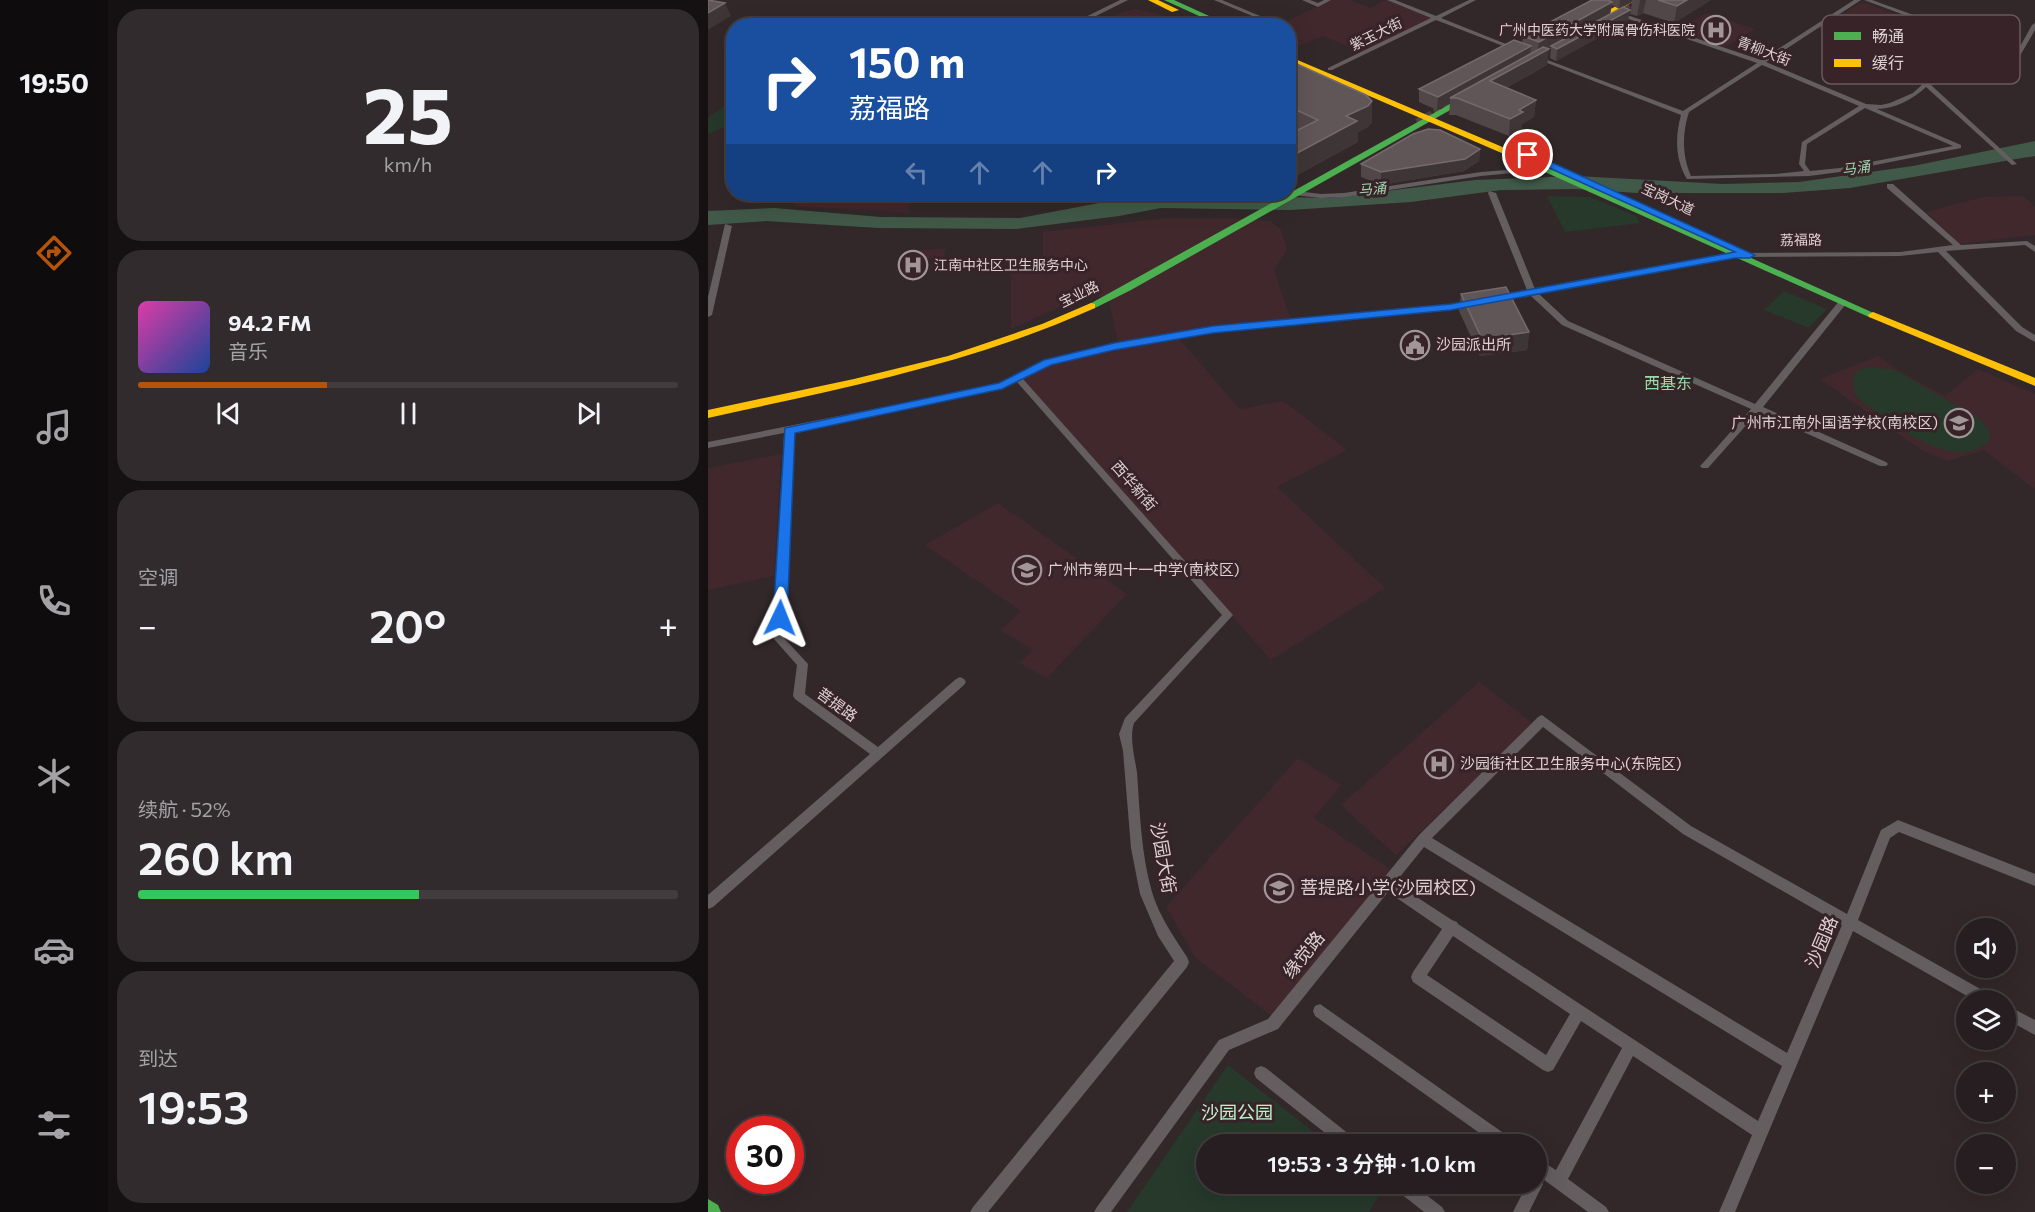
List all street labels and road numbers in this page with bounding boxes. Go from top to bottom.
street label: 紫玉大街 [1347,14,1405,53]
street label: 青柳大街 [1735,33,1793,69]
street label: 宝岗大道 [1639,179,1697,218]
street label: 荔福路 [1780,231,1822,248]
street label: 宝业路 [1056,277,1101,310]
street label: 西华新街 [1108,457,1161,514]
street label: 菩提路 [814,684,861,725]
street label: 沙园大街 [1147,820,1181,895]
street label: 沙园路 [1800,912,1842,971]
street label: 缘觉路 [1278,926,1329,982]

